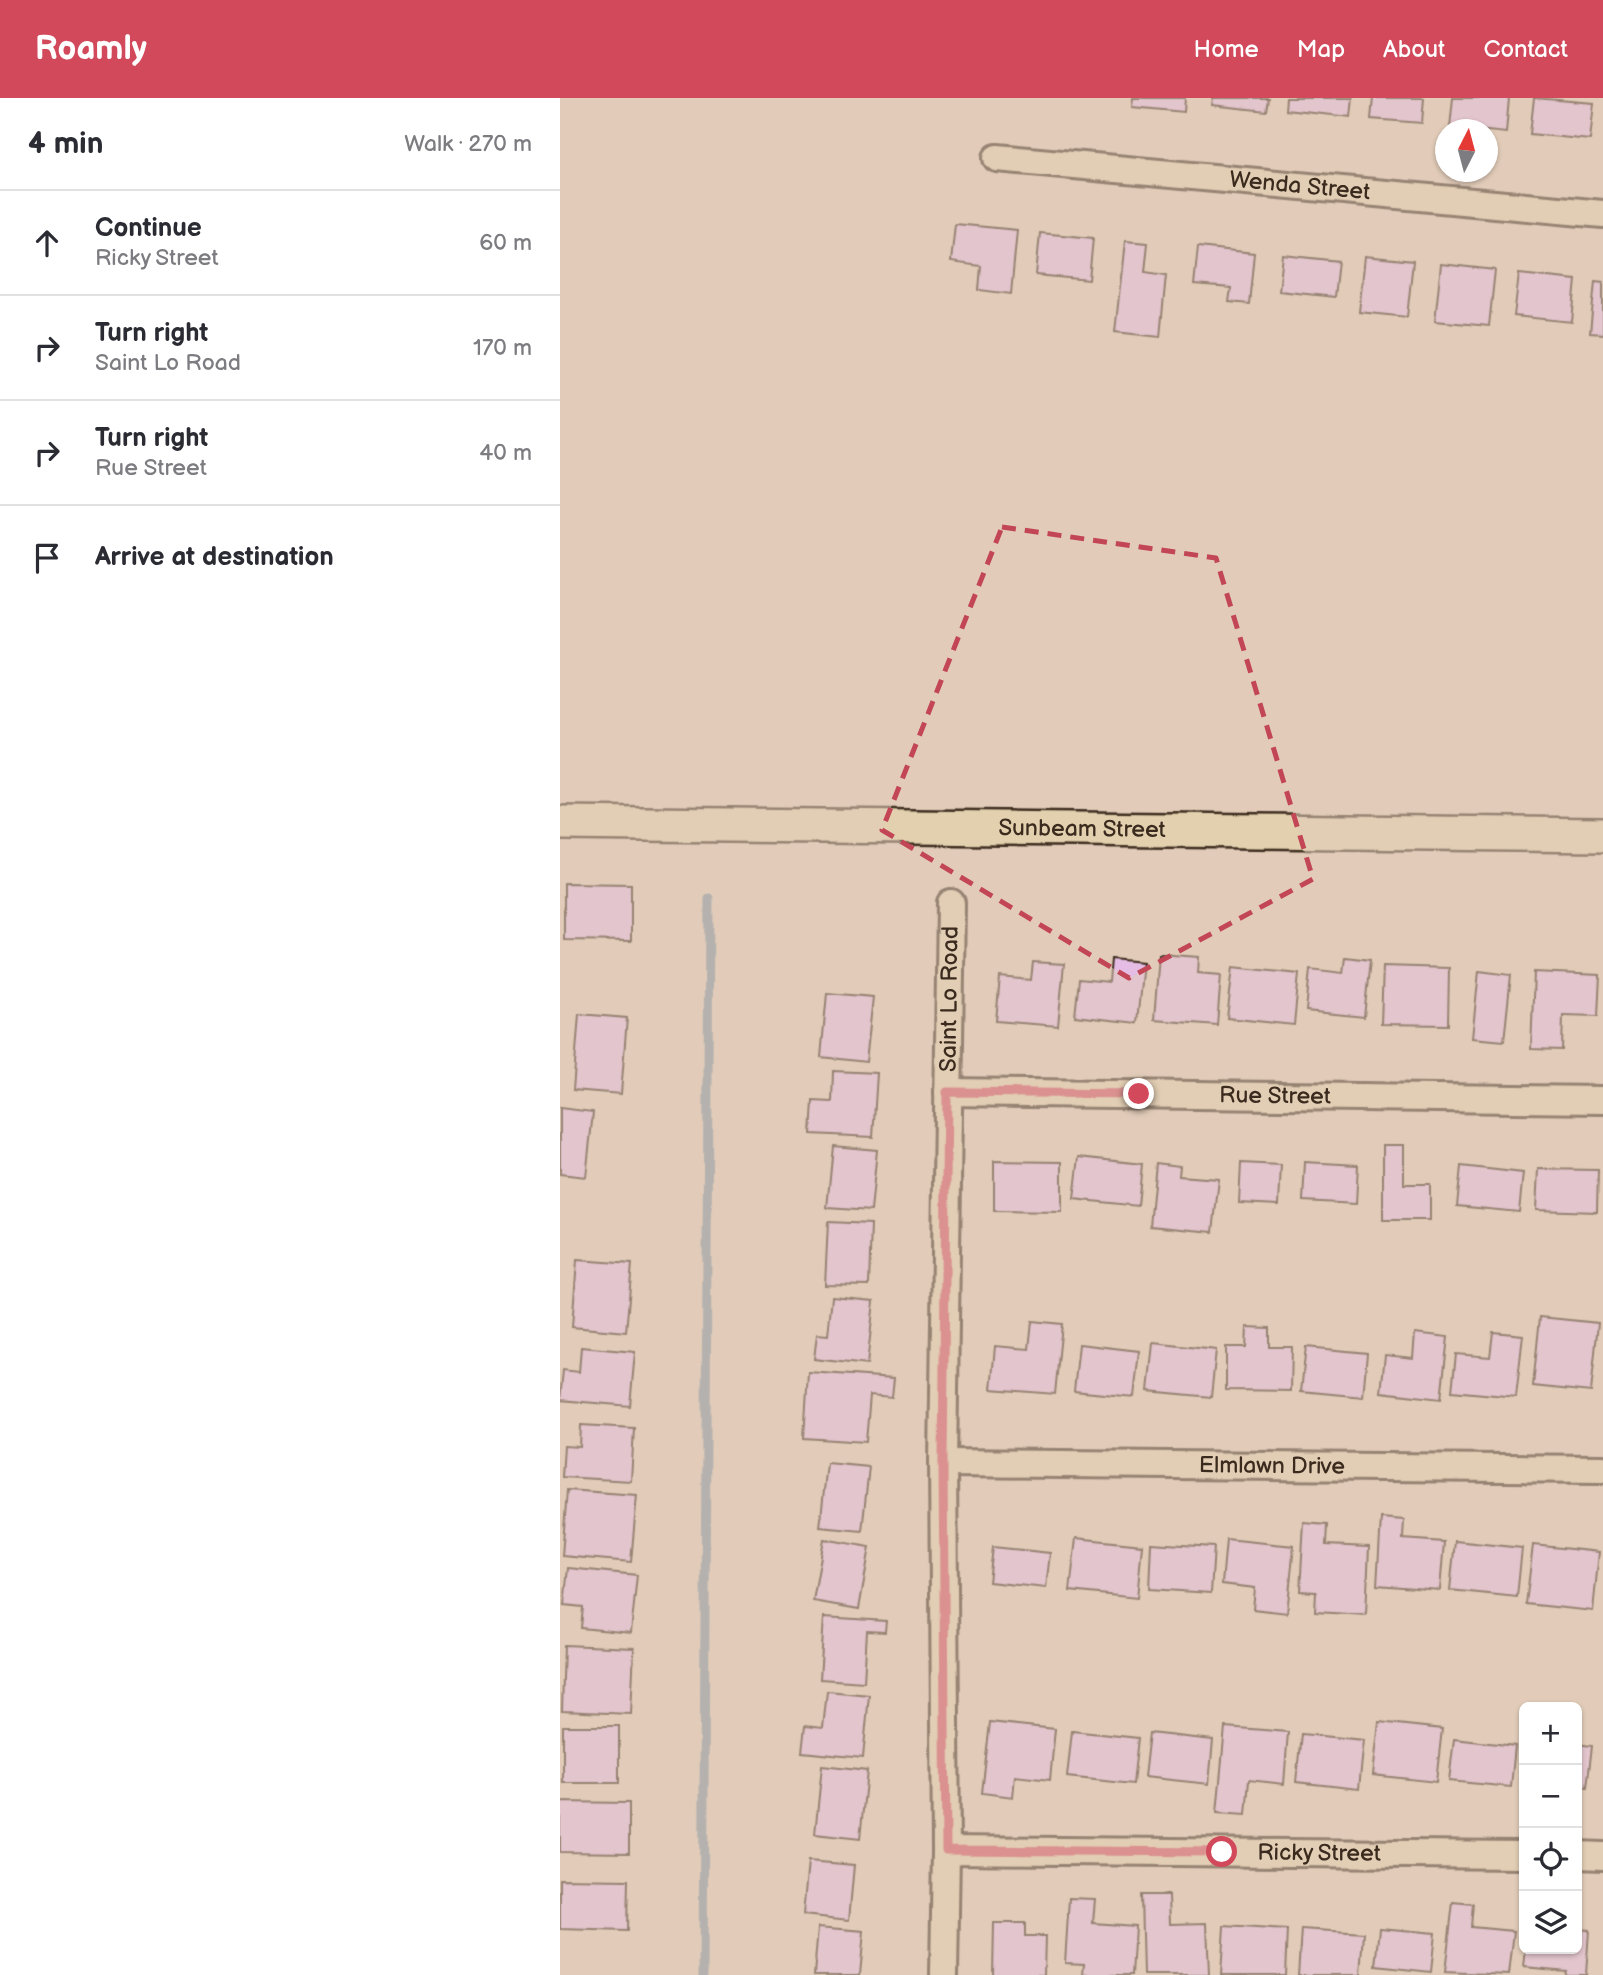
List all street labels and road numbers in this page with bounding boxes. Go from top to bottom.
street label: Wenda Street [1228,166,1371,206]
street label: Sunbeam Street [998,814,1166,844]
street label: Saint Lo Road [935,926,965,1072]
street label: Rue Street [1219,1081,1331,1111]
street label: Elmlawn Drive [1199,1451,1345,1481]
street label: Ricky Street [1257,1839,1381,1868]

